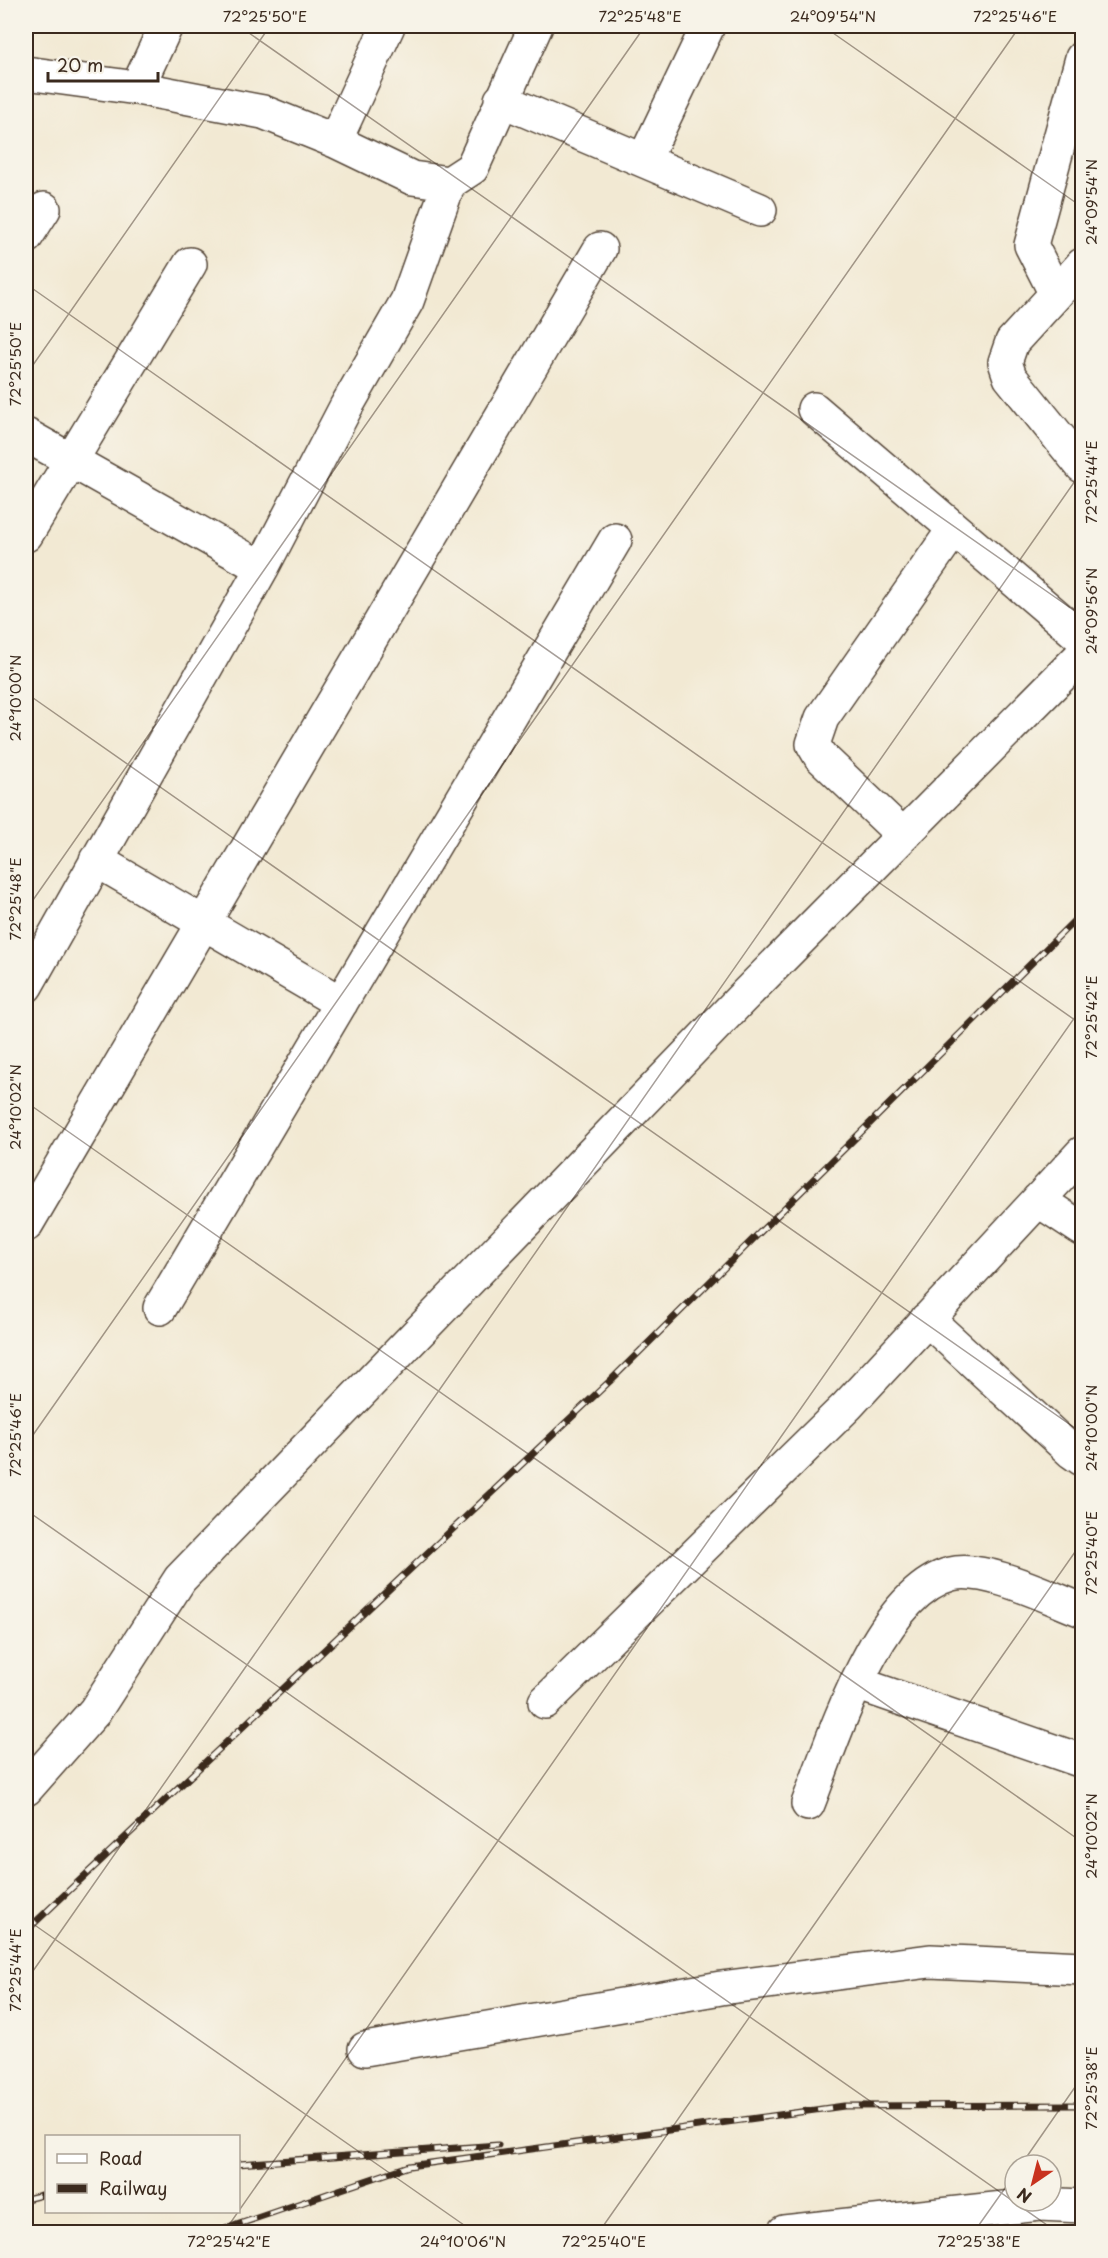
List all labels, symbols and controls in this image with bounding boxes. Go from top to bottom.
text: 72°25'50"E [223,4,307,27]
text: 72°25'48"E [598,4,682,27]
text: 24°09'54"N [790,4,876,27]
text: 72°25'46"E [973,4,1057,27]
scale bar [48,45,158,83]
text: 20 m [57,51,103,78]
text: 24°09'54"N [1079,159,1102,245]
text: 72°25'50"E [3,322,26,406]
text: 72°25'44"E [1079,440,1102,524]
text: 24°09'56"N [1079,567,1102,655]
text: 24°10'00"N [3,655,26,741]
text: 72°25'48"E [3,857,26,941]
text: 72°25'42"E [1079,975,1102,1059]
text: 24°10'02"N [3,1064,26,1150]
text: 24°10'00"N [1079,1385,1102,1471]
text: 72°25'46"E [3,1393,26,1477]
text: 72°25'40"E [1079,1511,1102,1595]
text: 24°10'02"N [1079,1793,1102,1879]
text: 72°25'44"E [3,1928,26,2012]
text: 72°25'38"E [1079,2046,1102,2130]
legend [45,2135,240,2213]
text: Road [99,2144,143,2171]
north arrow [1003,2153,1063,2213]
text: Railway [99,2174,167,2201]
text: N [1012,2183,1036,2210]
text: 72°25'42"E [187,2229,271,2252]
text: 24°10'06"N [420,2229,506,2252]
text: 72°25'40"E [562,2229,646,2252]
text: 72°25'38"E [937,2229,1021,2252]

